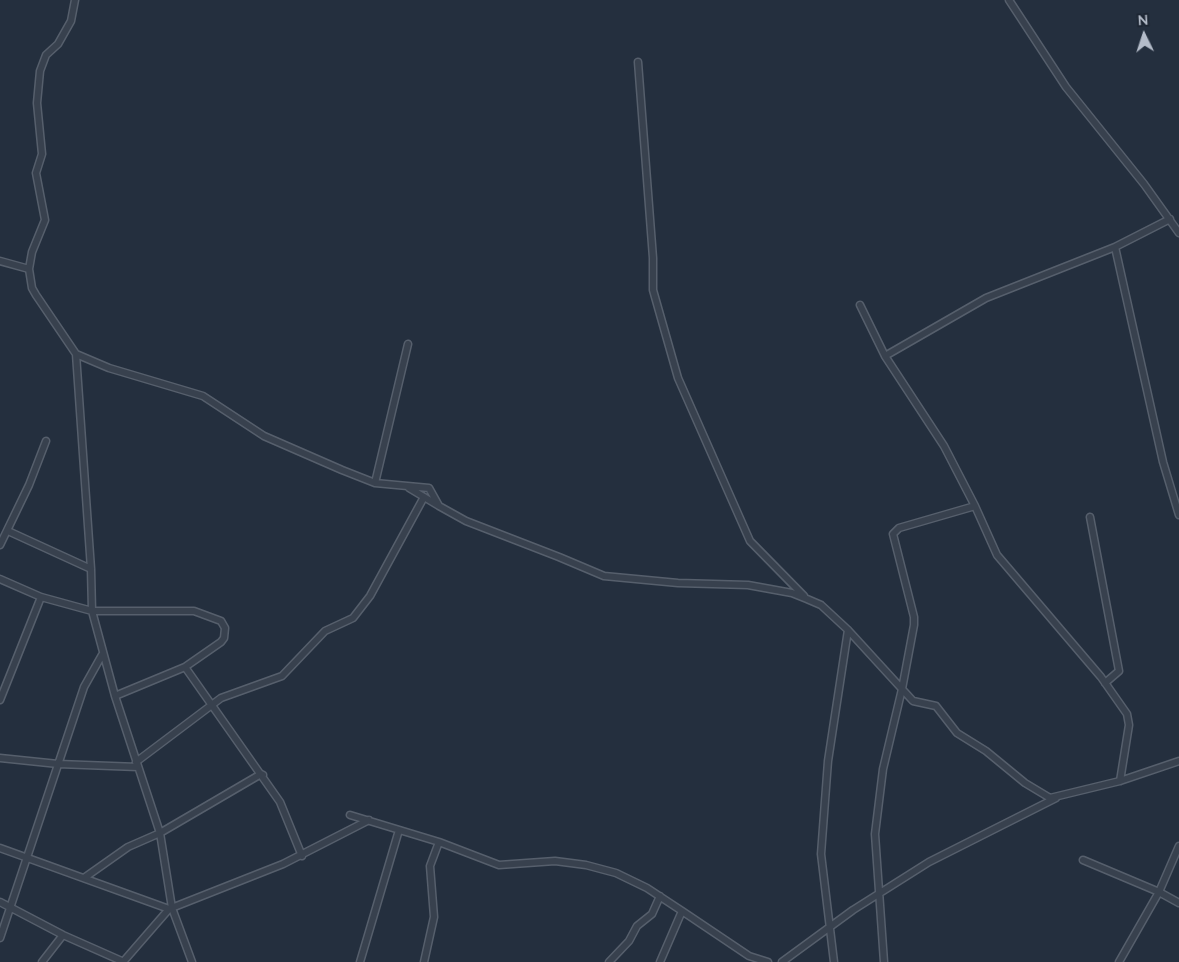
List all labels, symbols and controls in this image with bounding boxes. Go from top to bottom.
north arrow [1119,10,1169,60]
text: N [1137,11,1149,29]

